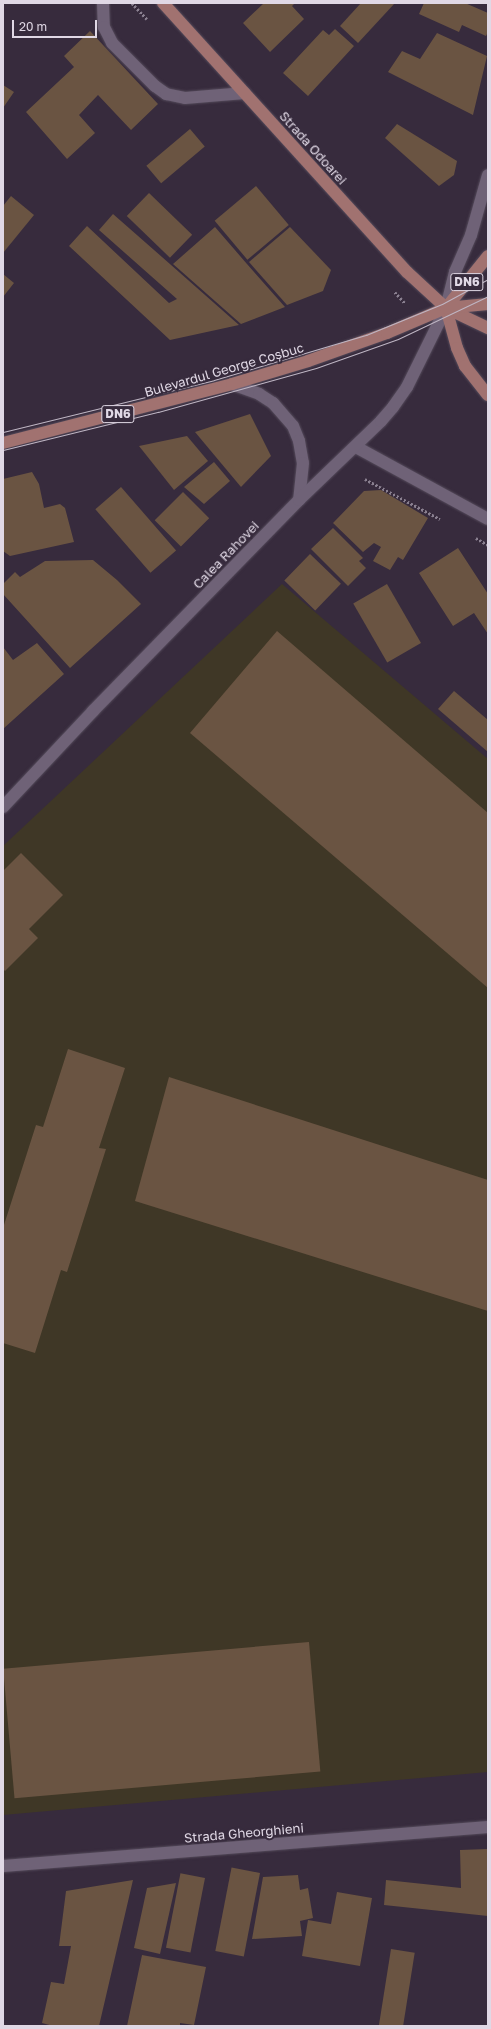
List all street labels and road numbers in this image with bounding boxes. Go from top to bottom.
street label: Strada Odoarei [276,108,350,188]
road number: DN6 [450,272,484,292]
street label: Bulevardul George Coșbuc [143,340,305,400]
road number: DN6 [101,404,135,424]
street label: Calea Rahovei [190,518,262,592]
street label: Strada Gheorghieni [184,1820,304,1846]

